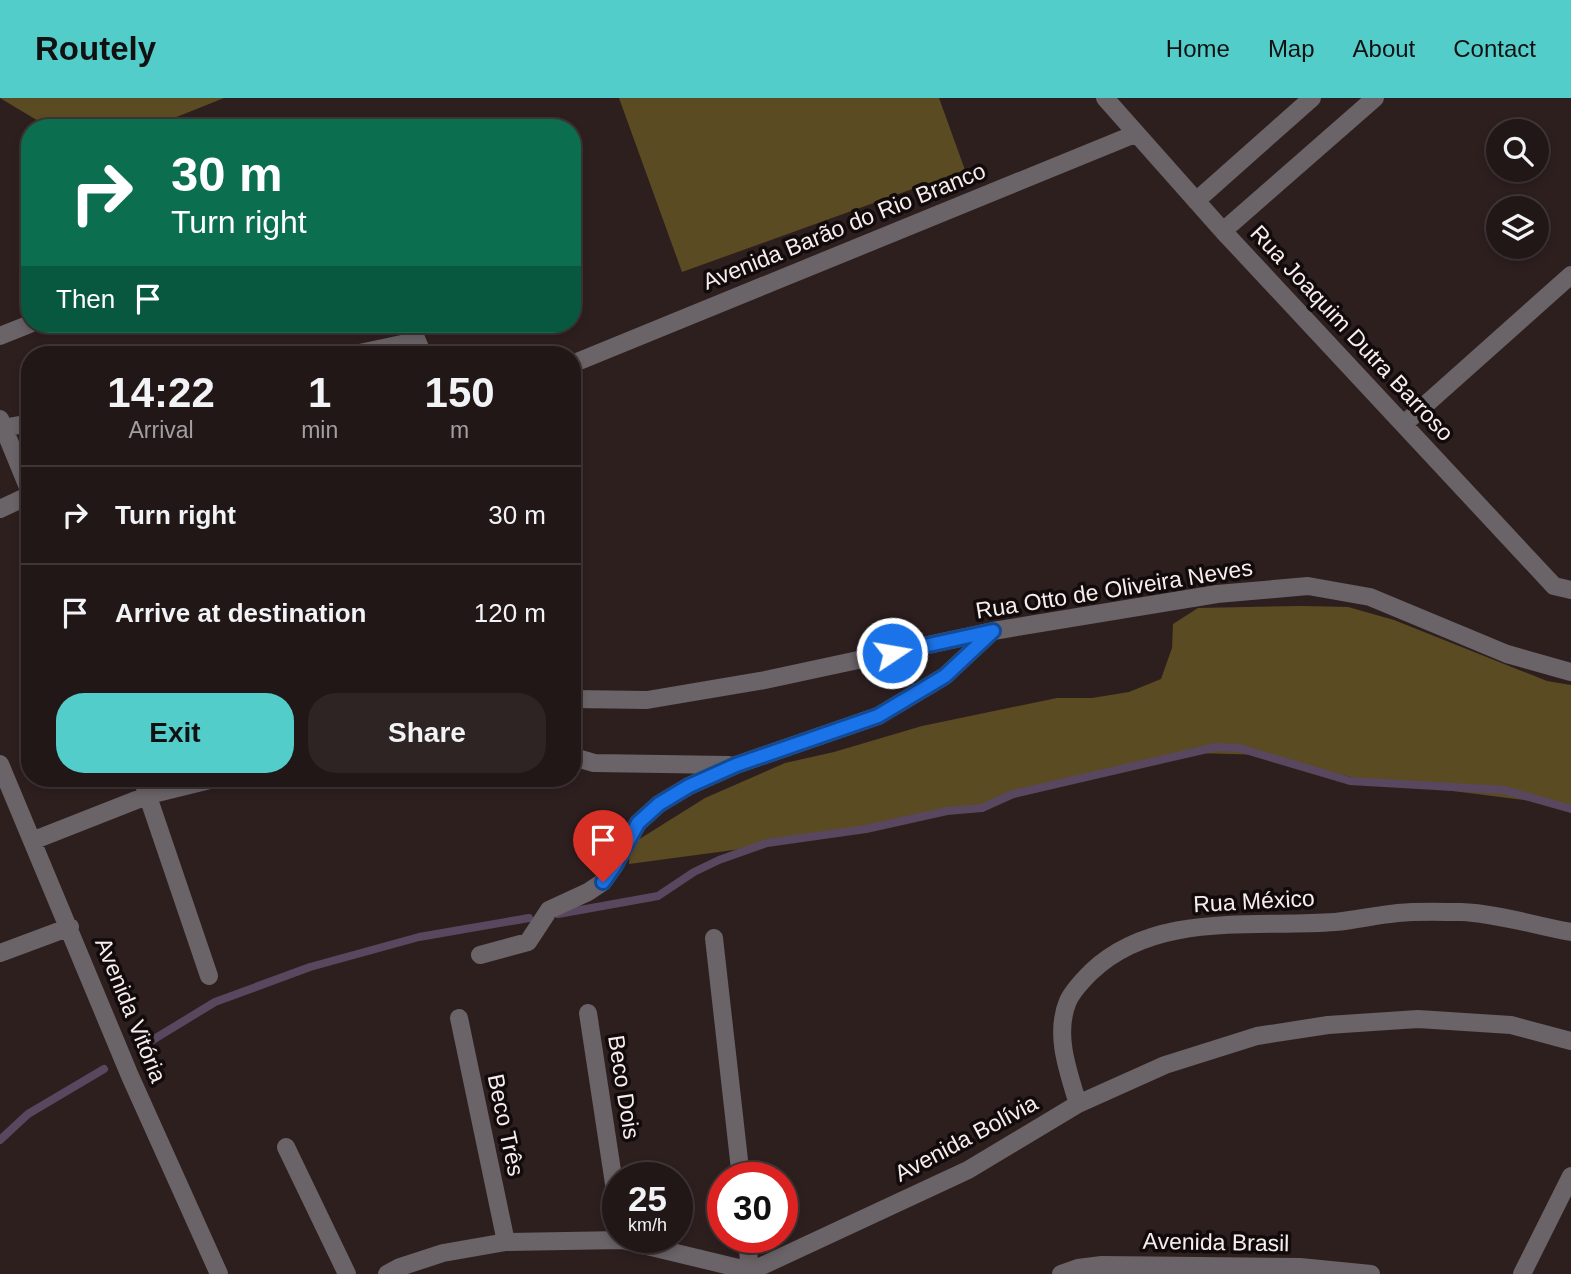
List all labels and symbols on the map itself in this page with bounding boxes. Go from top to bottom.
street label: Avenida Barão do Rio Branco [699,157,989,295]
street label: Rua Joaquim Dutra Barroso [1245,220,1459,446]
street label: Rua Otto de Oliveira Neves [974,554,1254,624]
position arrow [855,616,929,690]
pin [573,810,633,882]
street label: Rua México [1193,885,1315,917]
street label: Avenida Vitória [90,934,172,1086]
street label: Beco Dois [603,1033,645,1141]
street label: Beco Três [483,1072,529,1178]
street label: Avenida Bolívia [890,1089,1042,1187]
speed limit sign: 30 [707,1162,798,1253]
street label: Avenida Brasil [1142,1228,1290,1256]

